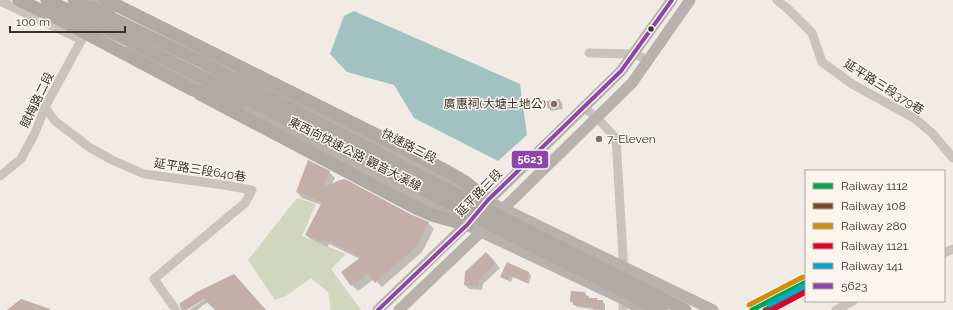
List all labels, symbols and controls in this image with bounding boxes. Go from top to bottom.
scale bar [10,8,125,34]
text: 100 m [16,15,50,29]
unlabelled marker [646,24,656,34]
street label: 延平路三段379巷 [841,57,927,117]
street label: 賦梅路二段 [18,70,56,130]
place label: 廣惠祠(大塘土地公) [444,97,546,111]
marker: 廣惠祠(大塘土地公) [549,99,559,109]
street label: 東西向快速公路 觀音大溪線 [286,114,424,194]
street label: 快速路三段 [379,126,439,166]
place label: 7-Eleven [607,132,656,146]
marker: 7-Eleven [594,134,604,144]
line badge: 5623 [511,150,549,169]
text: 5623 [517,153,543,166]
street label: 延平路三段640巷 [153,156,247,184]
street label: 延平路三段 [453,167,505,219]
legend [805,170,945,302]
text: Railway 1112 [841,179,908,193]
text: Railway 108 [841,199,906,213]
text: Railway 280 [841,219,907,233]
text: Railway 1121 [841,239,908,253]
text: Railway 141 [841,259,903,273]
text: 5623 [841,279,867,293]

